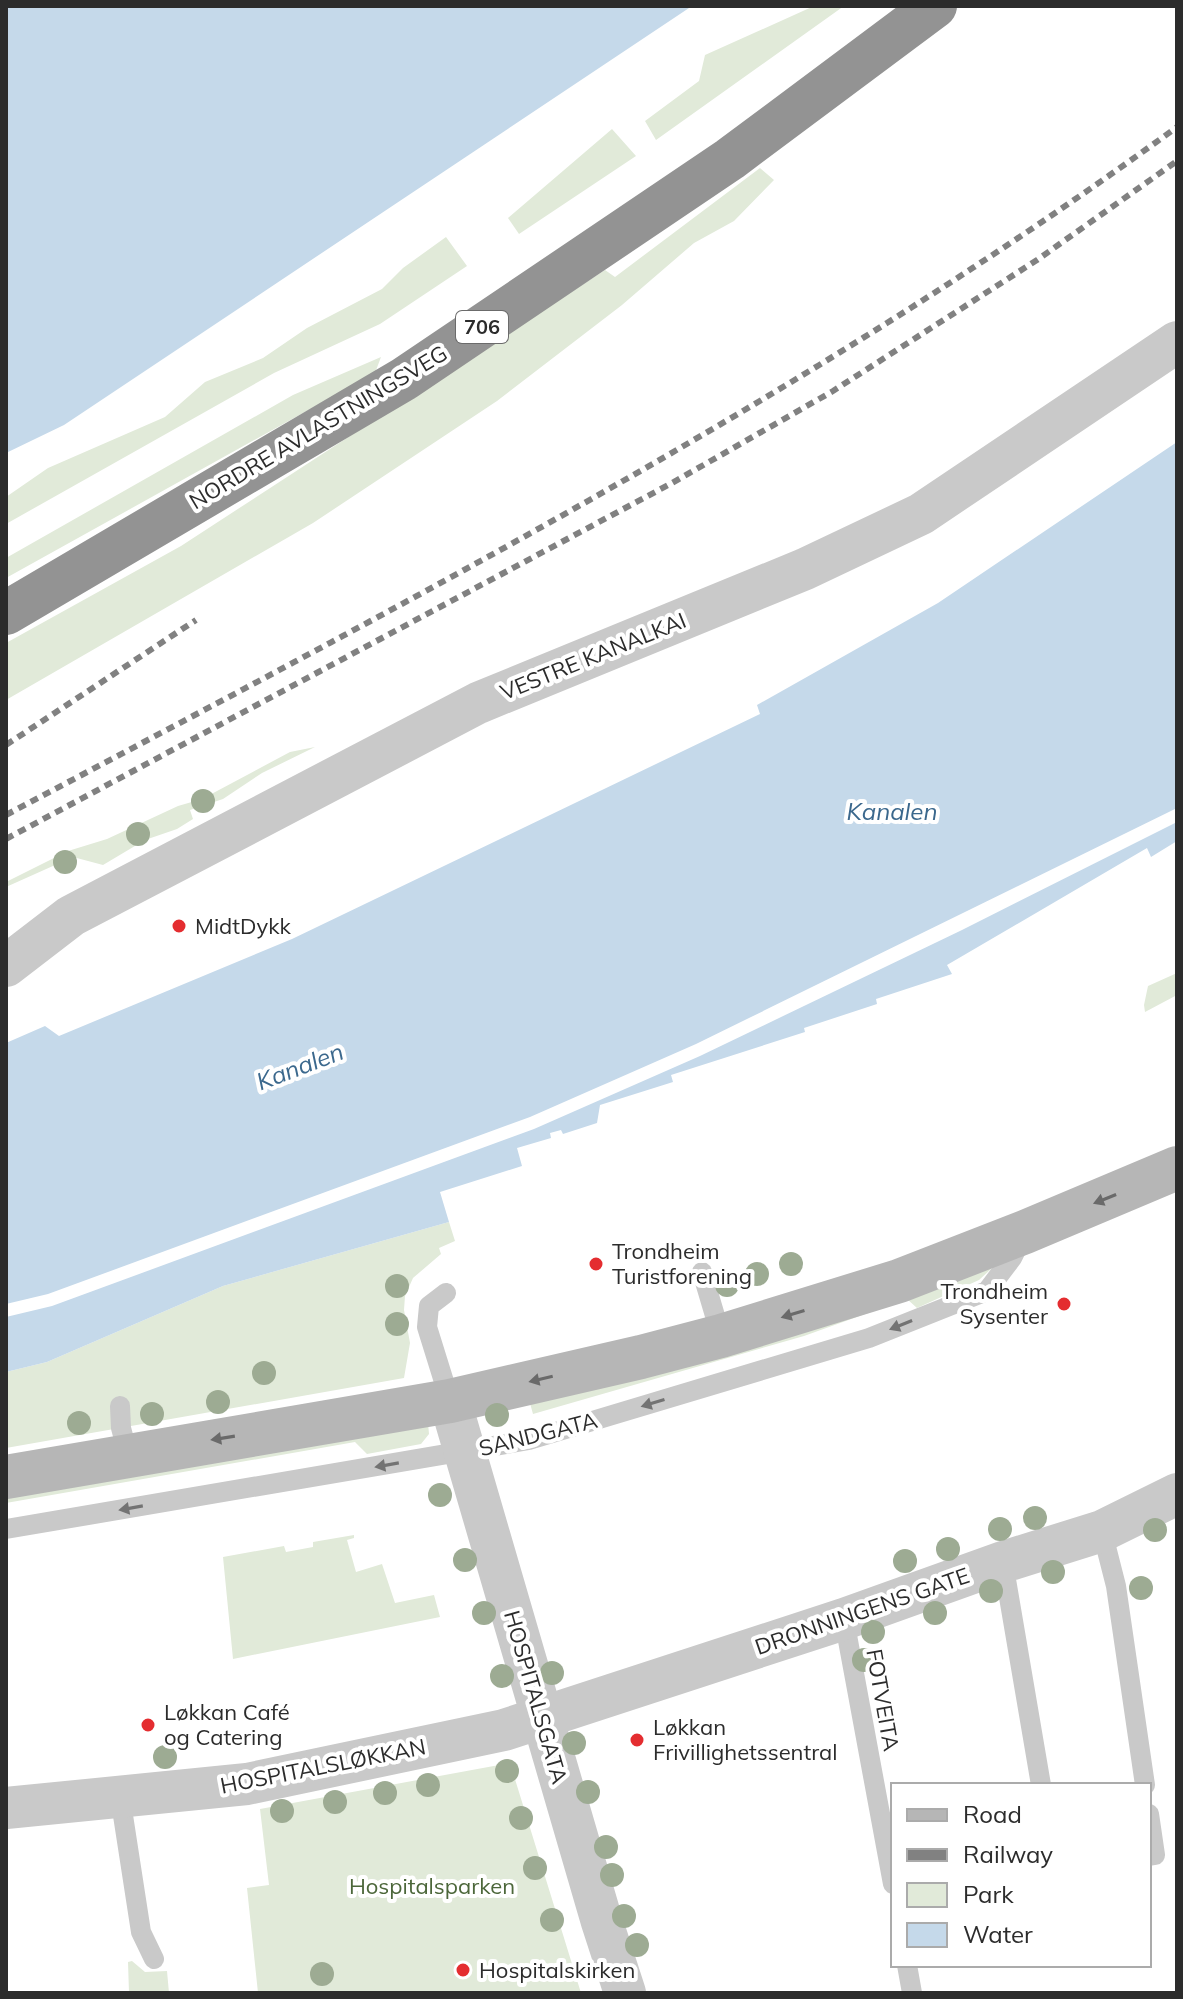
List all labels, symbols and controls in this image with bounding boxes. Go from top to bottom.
road number: 706 [456,311,508,343]
street label: NORDRE AVLASTNINGSVEG [184,339,452,515]
street label: VESTRE KANALKAI [496,606,690,706]
water label: Kanalen [847,796,937,826]
place label: MidtDykk [195,912,291,940]
marker: MidtDykk [170,917,188,935]
water label: Kanalen [252,1036,347,1096]
one-way arrow [1093,1193,1117,1206]
place label: Trondheim Turistforening [612,1237,752,1290]
marker: Trondheim Turistforening [587,1255,605,1273]
place label: Trondheim Sysenter [940,1277,1048,1330]
marker: Trondheim Sysenter [1055,1295,1073,1313]
one-way arrow [781,1308,805,1321]
one-way arrow [889,1319,913,1332]
one-way arrow [529,1374,554,1386]
one-way arrow [641,1397,665,1410]
street label: SANDGATA [476,1406,600,1462]
one-way arrow [210,1433,235,1445]
one-way arrow [375,1460,400,1472]
one-way arrow [118,1503,143,1515]
street label: DRONNINGENS GATE [751,1561,973,1661]
street label: HOSPITALSGATA [498,1607,574,1787]
street label: FOTVEITA [860,1647,906,1753]
place label: Løkkan Café og Catering [164,1698,290,1751]
place label: Løkkan Frivillighetssentral [653,1713,838,1766]
marker: Løkkan Café og Catering [139,1716,157,1734]
marker: Løkkan Frivillighetssentral [628,1731,646,1749]
street label: HOSPITALSLØKKAN [218,1732,428,1800]
legend [891,1783,1151,1967]
text: Road [963,1799,1022,1829]
text: Railway [963,1839,1053,1869]
park label: Hospitalsparken [349,1872,515,1900]
text: Park [963,1879,1014,1909]
text: Water [963,1919,1033,1949]
place label: Hospitalskirken [479,1956,635,1984]
marker: Hospitalskirken [454,1961,472,1979]

